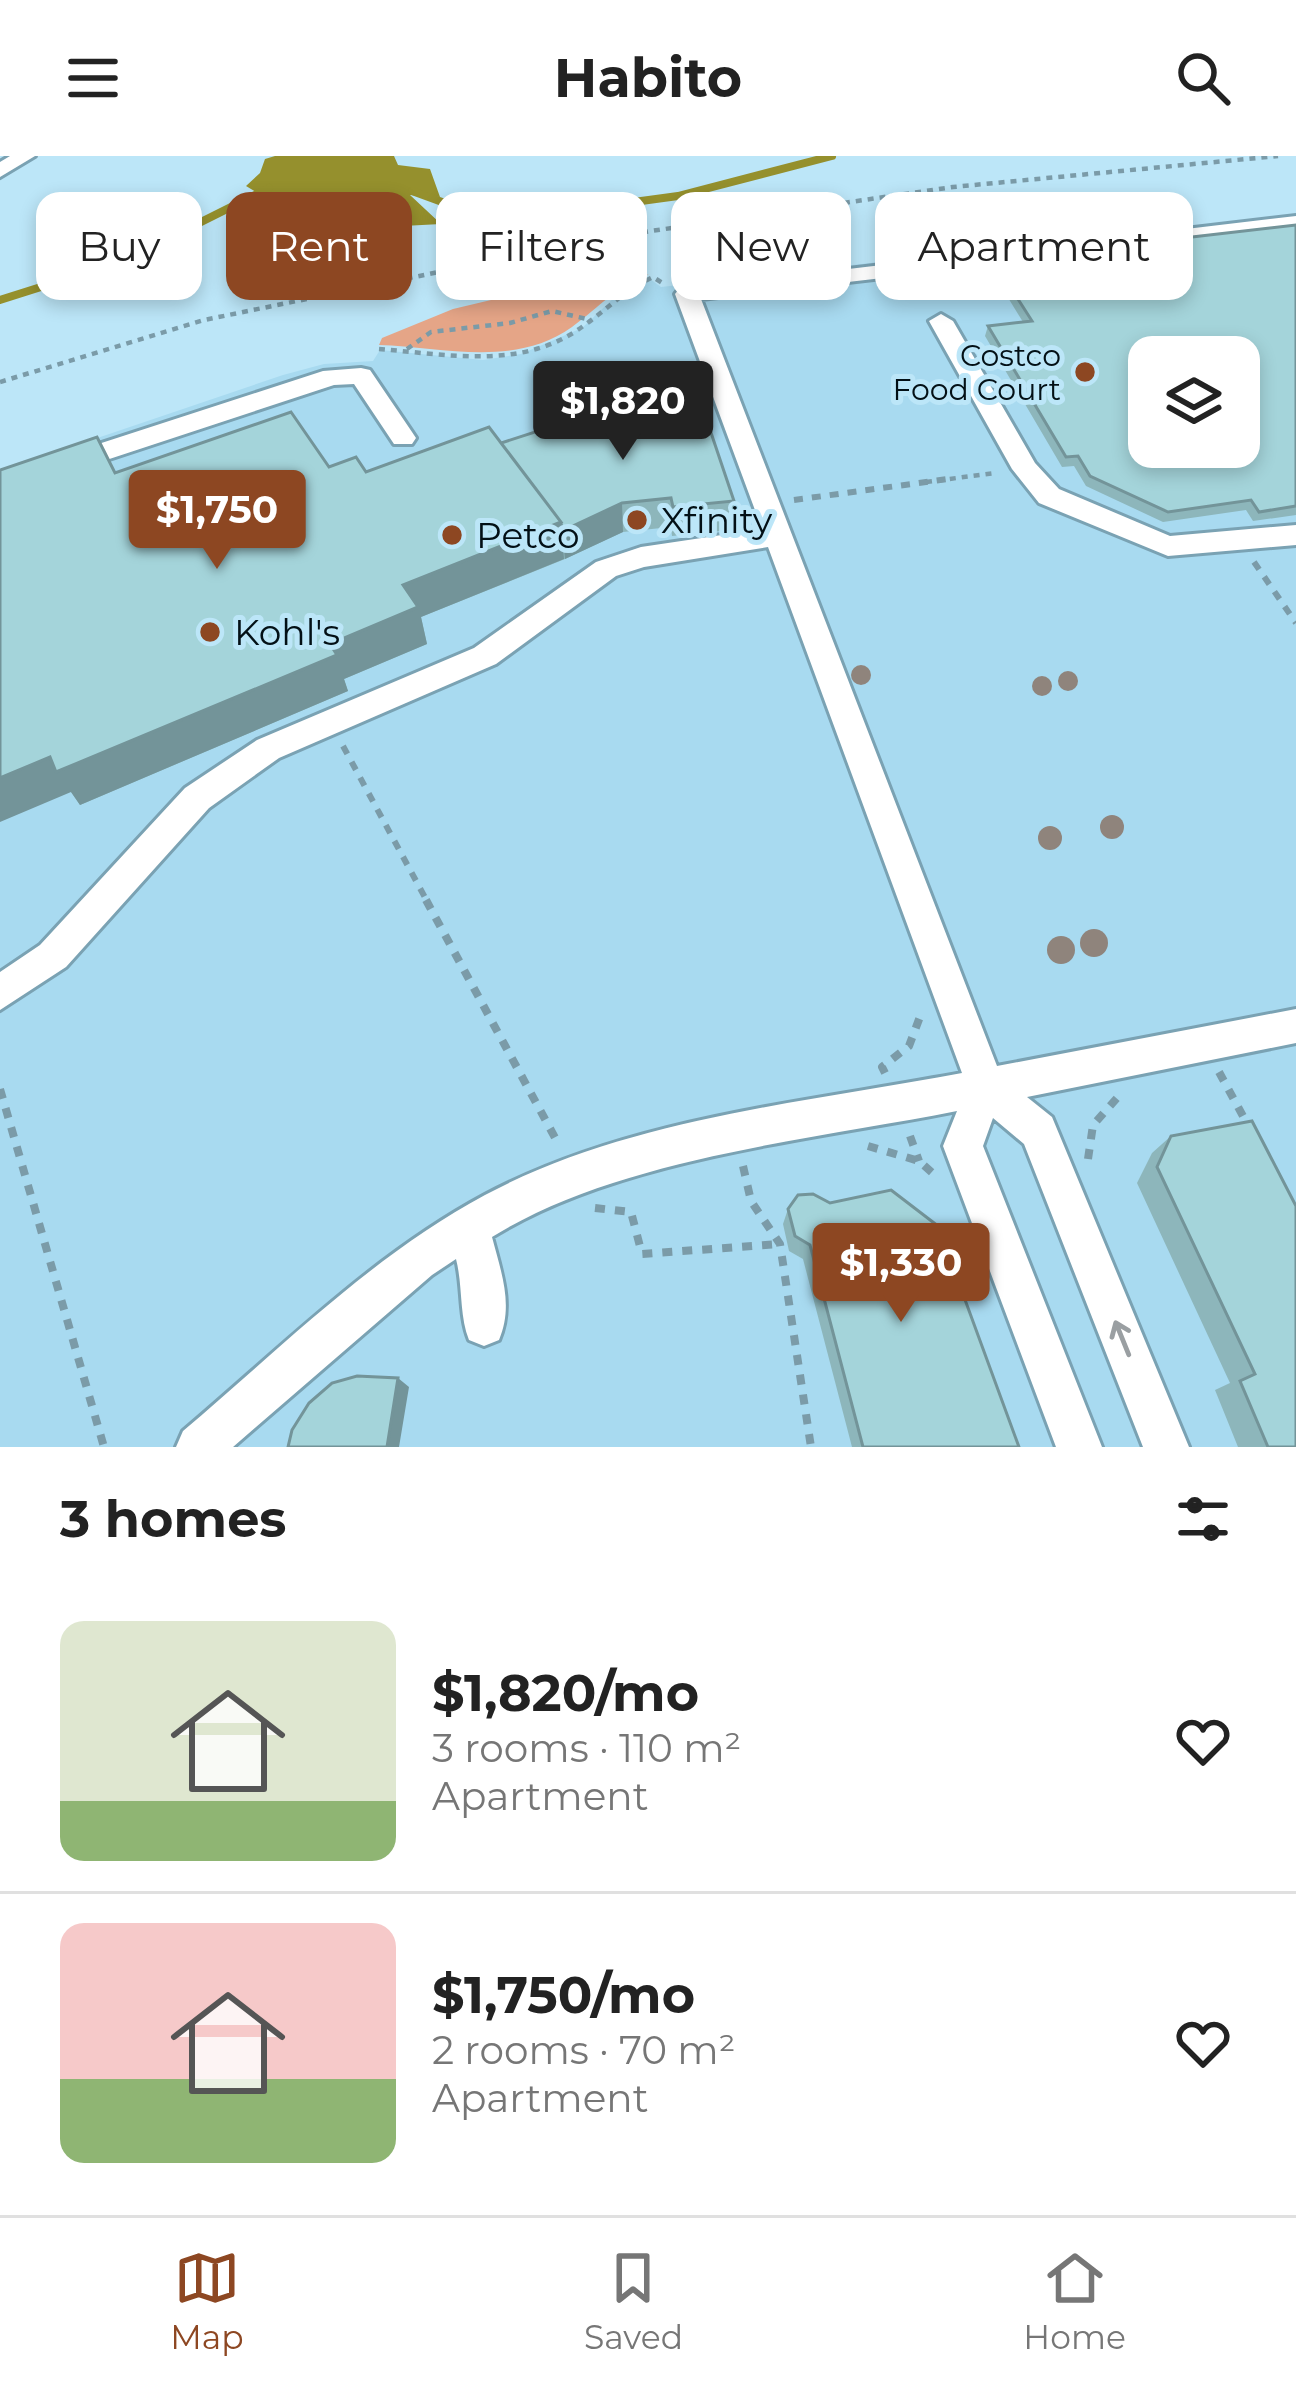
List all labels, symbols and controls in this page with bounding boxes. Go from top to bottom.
icon: menu [60,45,126,111]
text: Habito [554,45,742,111]
icon: search [1170,45,1236,111]
chip: Buy [36,192,202,300]
chip: Rent [226,192,412,300]
chip: Filters [436,192,647,300]
chip: New [671,192,851,300]
chip: Apartment [875,192,1193,300]
map controls [1128,336,1260,468]
button: layers [1128,336,1260,468]
place label: Costco Food Court [893,337,1061,408]
marker: Costco Food Court [1072,359,1098,385]
pin: $1,820 [525,361,721,463]
text: $1,820 [560,376,686,424]
pin: $1,750 [119,470,315,572]
text: $1,750 [156,485,278,533]
place label: Xfinity [661,498,773,542]
marker: Xfinity [624,507,650,533]
place label: Petco [476,513,580,557]
marker: Petco [439,522,465,548]
place label: Kohl's [234,610,340,654]
marker: Kohl's [197,619,223,645]
pin: $1,330 [803,1223,999,1325]
text: $1,330 [840,1238,962,1286]
one-way arrow [1110,1321,1131,1358]
icon: filters [1170,1486,1236,1552]
text: 3 homes [60,1488,286,1550]
text: $1,820/mo [432,1662,699,1724]
icon: home [156,1669,300,1813]
icon: heart [1170,1708,1236,1774]
text: 3 rooms · 110 m² [432,1724,741,1772]
text: Apartment [432,1772,648,1820]
text: $1,750/mo [432,1964,695,2026]
icon: home [156,1971,300,2115]
icon: heart [1170,2010,1236,2076]
text: 2 rooms · 70 m² [432,2026,735,2074]
text: Apartment [432,2074,648,2122]
tab: Map [170,2245,244,2357]
tab: Saved [584,2245,683,2357]
tab: Home [1023,2245,1126,2357]

